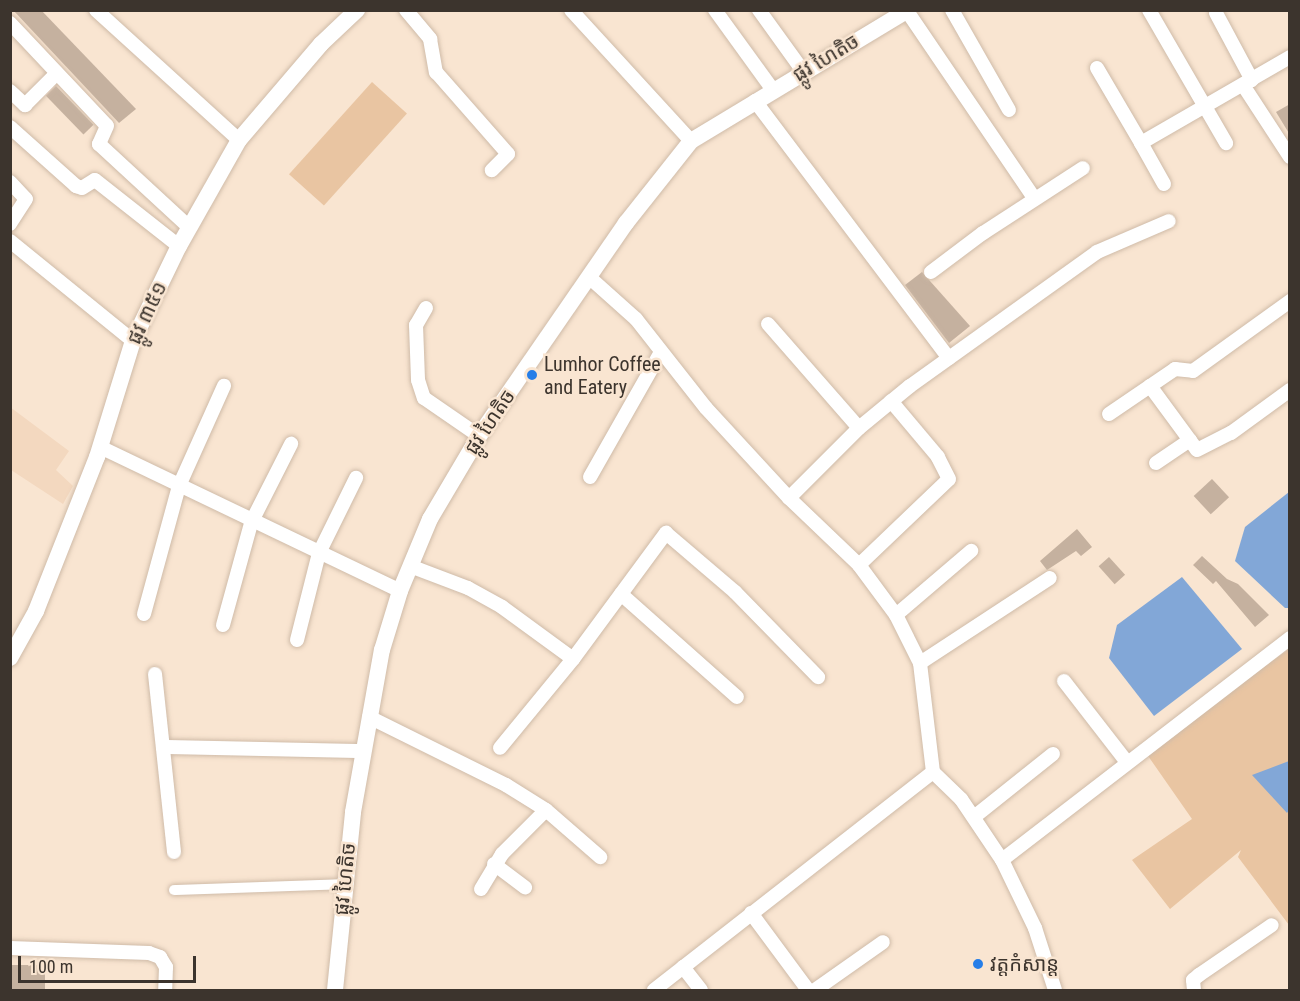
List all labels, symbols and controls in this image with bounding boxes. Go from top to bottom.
street label: ផ្លូវ ហៃតិច [788,29,864,87]
street label: ផ្លូវ ៣៥១ [122,278,172,348]
place label: Lumhor Coffee and Eatery [544,352,661,399]
marker: Lumhor Coffee and Eatery [525,368,539,382]
street label: ផ្លូវ ហៃតិច [460,385,520,459]
street label: ផ្លូវ ហៃតិច [329,841,361,917]
scale bar [21,944,200,982]
place label: វត្តកំសាន្ត [990,952,1059,976]
text: 100 m [29,956,73,977]
marker: វត្តកំសាន្ត [971,957,985,971]

